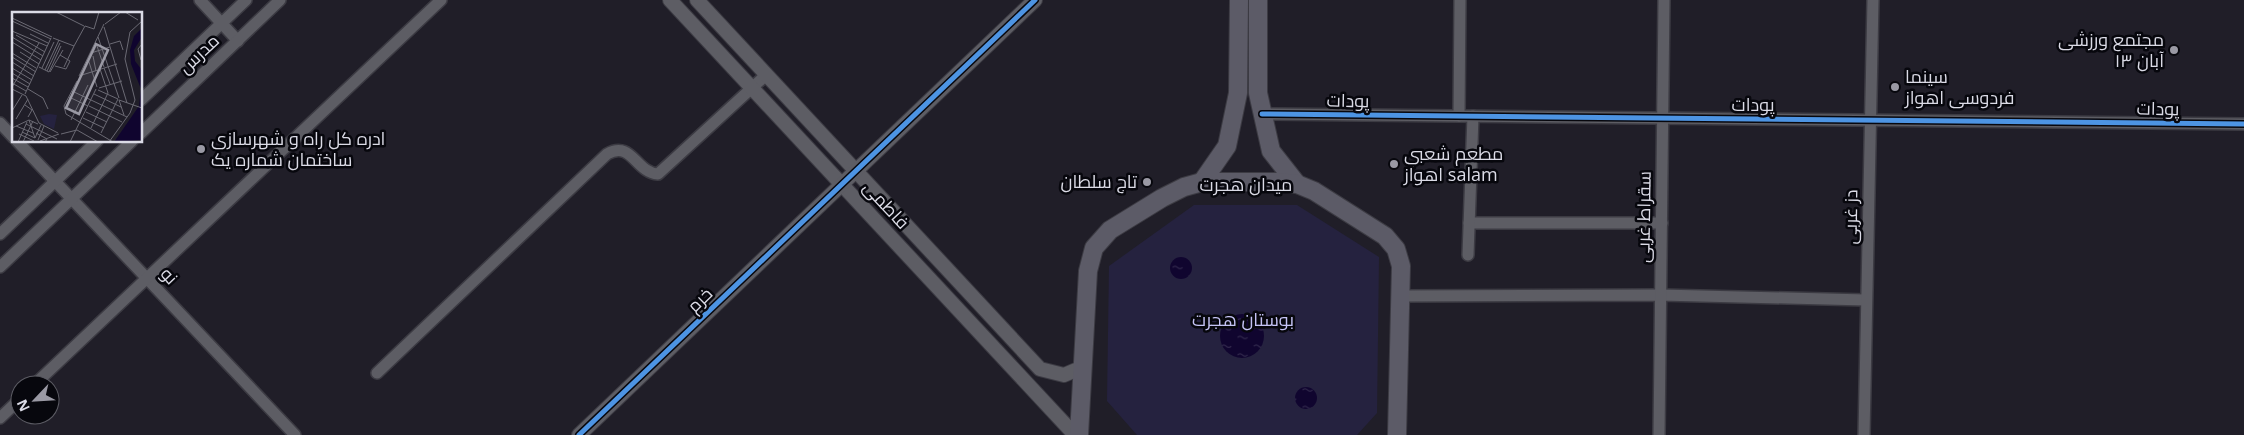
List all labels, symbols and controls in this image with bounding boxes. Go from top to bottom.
inset map [12,12,142,142]
place label: مجتمع ورزشی ۱۳ آبان [2058,27,2164,72]
street label: مدرس [173,28,224,78]
marker: مجتمع ورزشی ۱۳ آبان [2168,44,2180,56]
place label: سینما فردوسی اهواز [1904,64,2014,109]
marker: سینما فردوسی اهواز [1889,81,1901,93]
street label: پودات [1326,88,1370,113]
street label: پودات [1732,92,1775,117]
street label: پودات [2136,96,2180,121]
place label: ادره کل راه و شهرسازی ساختمان شماره یک [211,126,385,171]
place label: مطعم شعبي اهواز salam [1403,141,1503,186]
marker: ادره کل راه و شهرسازی ساختمان شماره یک [195,143,207,155]
marker: مطعم شعبي اهواز salam [1388,158,1400,170]
place label: تاج سلطان [1061,169,1137,194]
street label: سقراط غربی [1630,171,1656,263]
street label: میدان هجرت [1200,172,1292,196]
street label: فاطمی [858,175,915,234]
marker: تاج سلطان [1141,176,1153,188]
street label: دز غربی [1838,189,1862,245]
street label: نو [156,262,184,289]
street label: خرم [681,281,718,318]
park label: بوستان هجرت [1192,307,1294,331]
north arrow [10,375,60,425]
text: N [12,397,34,415]

